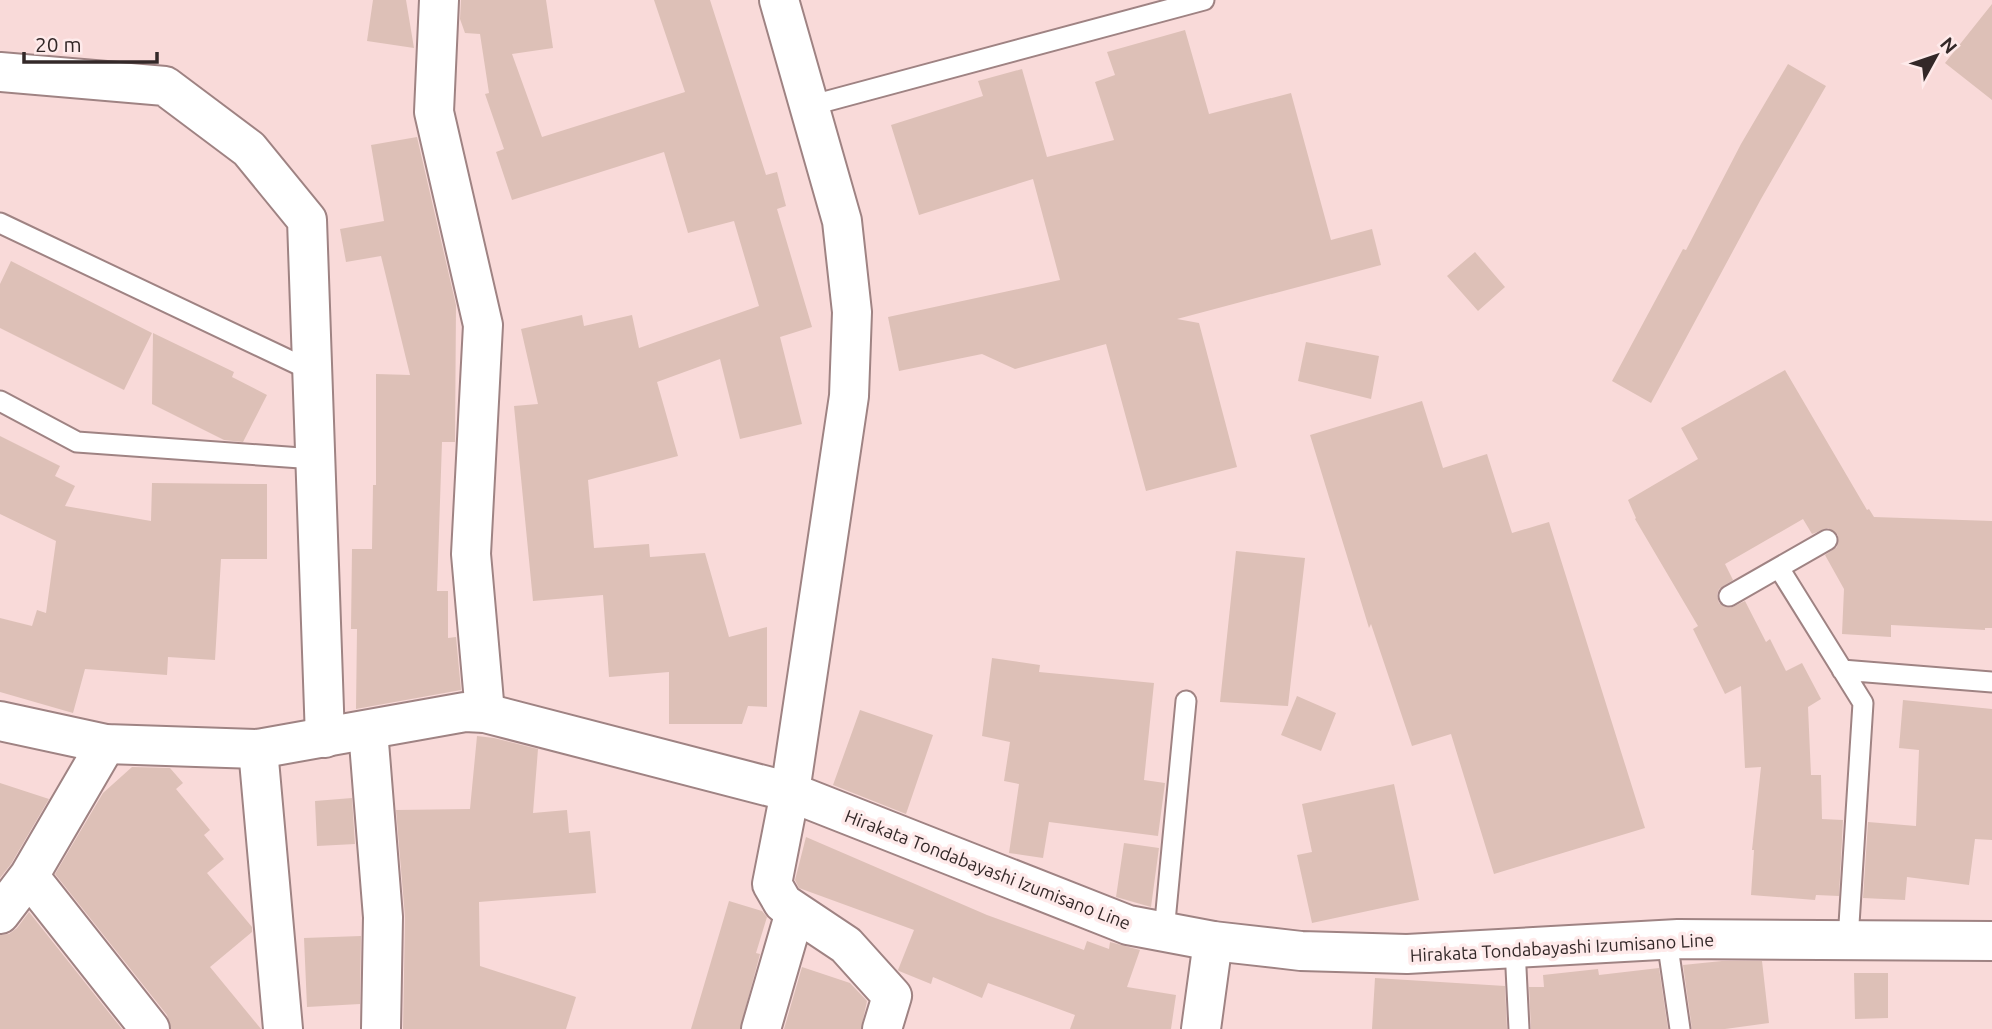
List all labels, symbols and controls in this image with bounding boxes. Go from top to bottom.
scale bar [24,21,158,65]
north arrow [1901,21,1971,91]
text: 20 m [35,32,82,56]
text: N [1936,33,1962,58]
street label: Hirakata Tondabayashi Izumisano Line [842,805,1134,933]
street label: Hirakata Tondabayashi Izumisano Line [1409,929,1715,965]

